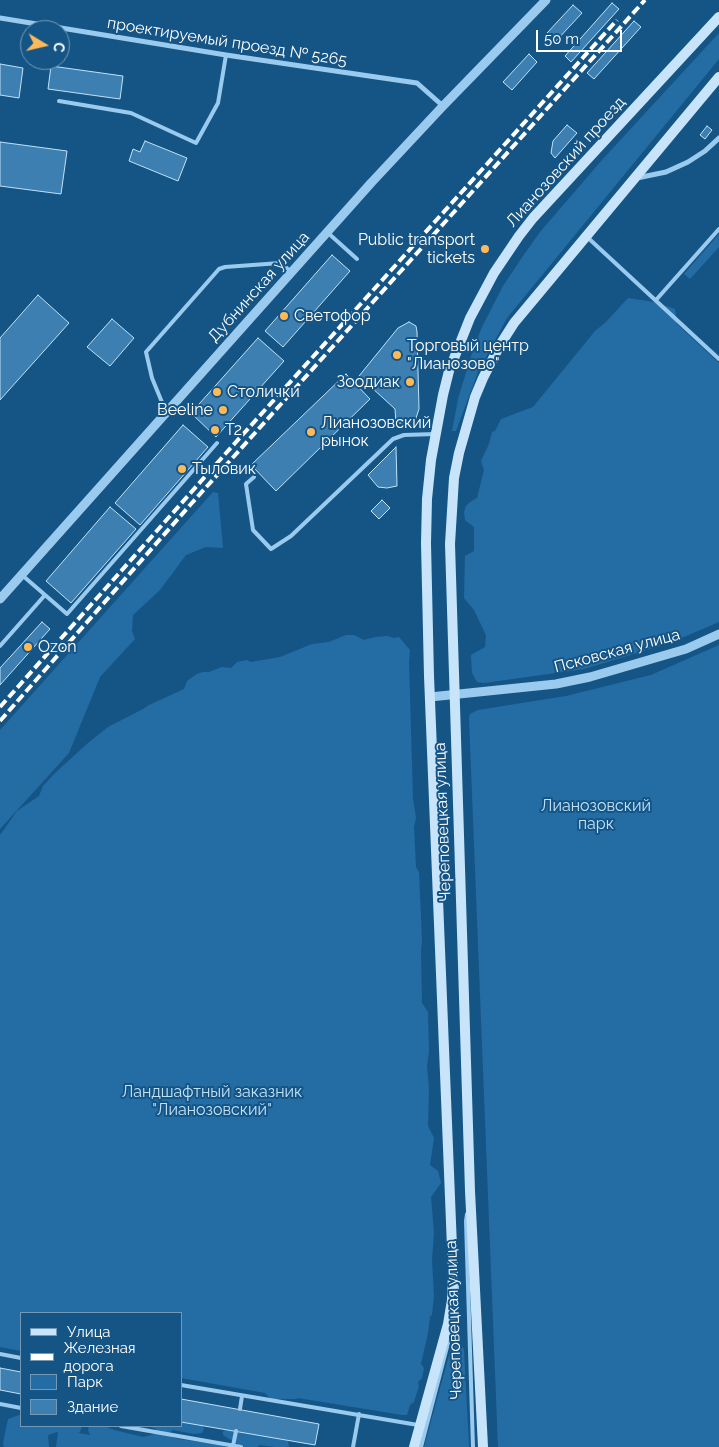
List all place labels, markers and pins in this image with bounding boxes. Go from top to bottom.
place label: Public transport tickets [358,230,475,268]
marker: Public transport tickets [479,243,491,255]
place label: Светофор [294,306,371,326]
marker: Светофор [278,310,290,322]
place label: Торговый центр "Лианозово" [407,336,529,374]
marker: Торговый центр "Лианозово" [391,349,403,361]
place label: Зоодиак [336,372,400,392]
marker: Зоодиак [404,376,416,388]
place label: Столички [227,382,300,402]
marker: Столички [211,386,223,398]
place label: Beeline [157,400,213,420]
marker: Beeline [217,404,229,416]
place label: Лианозовский рынок [321,413,431,451]
place label: T2 [225,420,242,440]
marker: T2 [209,424,221,436]
marker: Лианозовский рынок [305,426,317,438]
place label: Тыловик [192,459,256,479]
marker: Тыловик [176,463,188,475]
place label: Ozon [38,637,77,657]
marker: Ozon [22,641,34,653]

